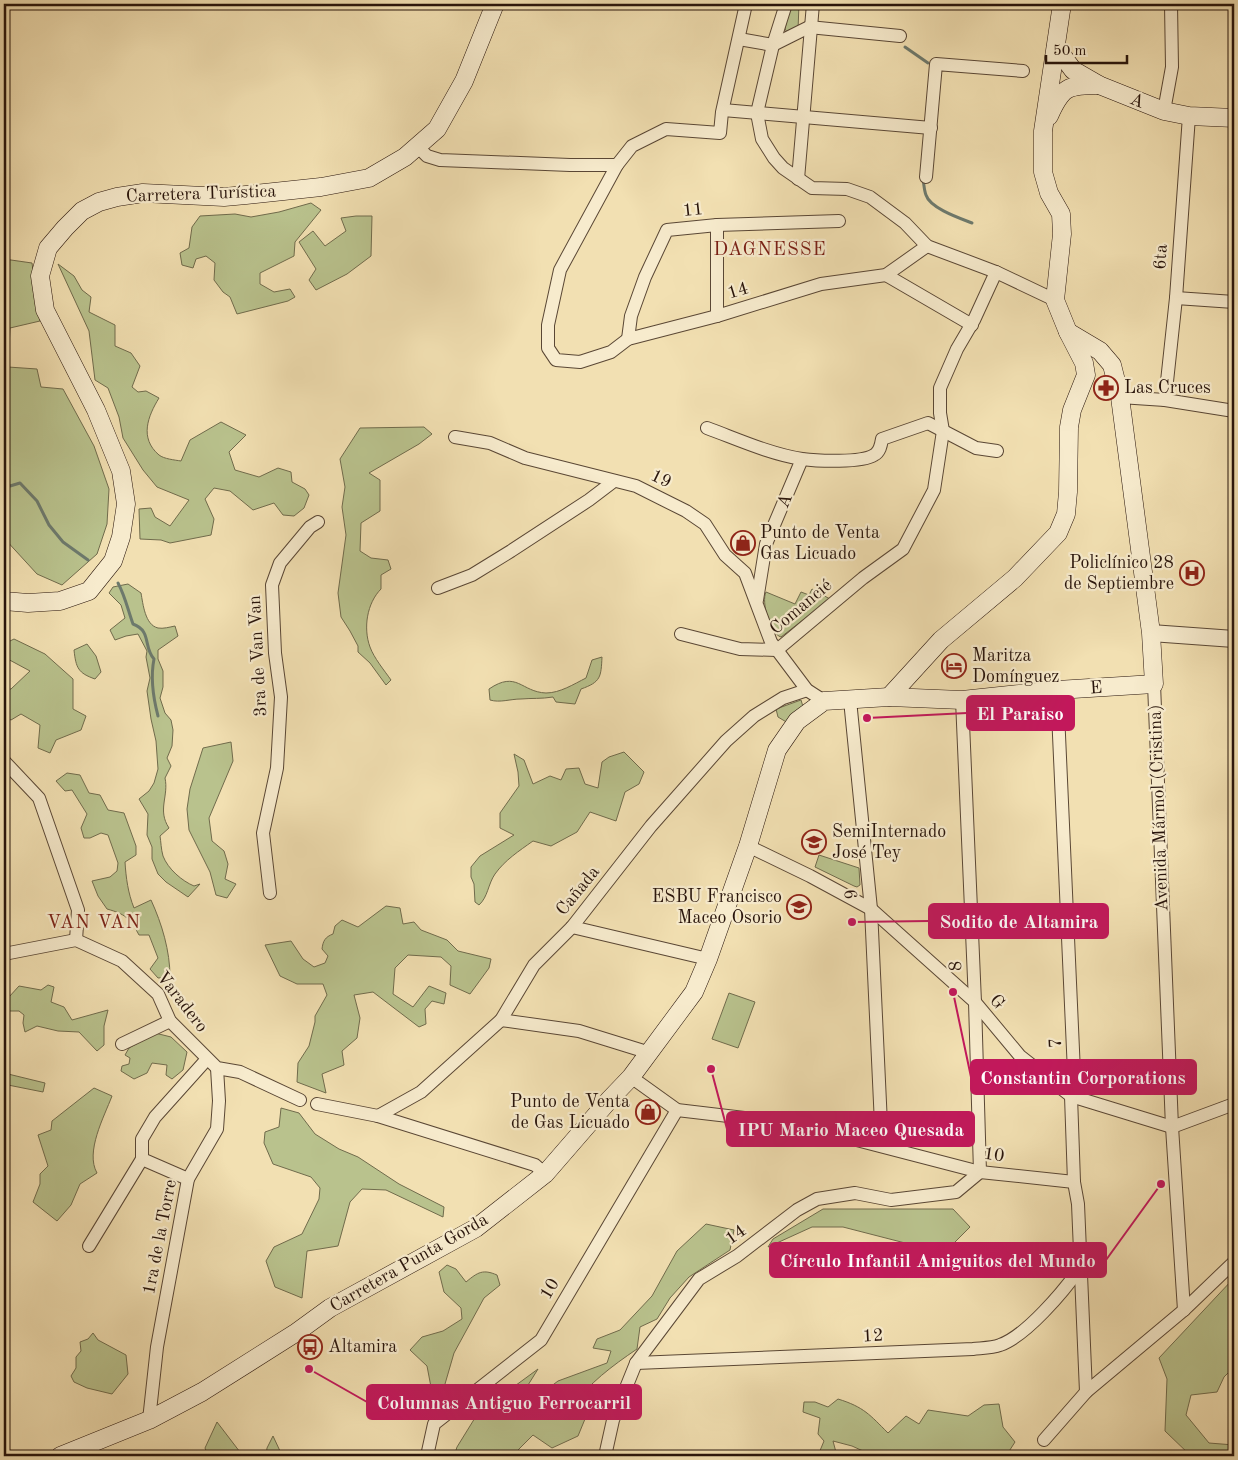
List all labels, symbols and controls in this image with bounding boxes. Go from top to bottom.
scale bar [1046,32,1127,64]
text: 50 m [1053,44,1087,59]
street label: A [1127,90,1147,112]
street label: Carretera Turística [126,182,277,206]
street label: 11 [682,200,704,220]
district label: DAGNESSE [713,241,827,260]
street label: 6ta [1151,244,1171,270]
street label: 14 [725,279,751,303]
pharmacy icon: Las Cruces [1093,375,1119,401]
place label: Las Cruces [1124,379,1211,397]
street label: 19 [648,466,674,492]
street label: A [774,491,796,511]
place label: Punto de Venta Gas Licuado [760,524,880,563]
shop icon: Punto de Venta Gas Licuado [730,530,756,556]
place label: Policlínico 28 de Septiembre [1064,554,1174,593]
hospital icon: Policlínico 28 de Septiembre [1179,560,1205,586]
street label: Comancié [767,576,835,638]
street label: 3ra de Van Van [246,595,270,717]
place label: Maritza Domínguez [972,647,1059,686]
hotel icon: Maritza Domínguez [941,653,967,679]
street label: E [1089,679,1103,697]
callout: El Paraiso [967,696,1074,730]
street label: Avenida Mármol (Cristina) [1145,704,1172,912]
text: El Paraiso [976,706,1064,725]
place label: SemiInternado José Tey [832,823,946,862]
school or university icon: SemiInternado José Tey [801,829,827,855]
street label: Cañada [553,863,603,919]
place label: ESBU Francisco Maceo Osorio [652,888,782,927]
street label: 9 [843,888,861,900]
school or university icon: ESBU Francisco Maceo Osorio [786,894,812,920]
callout: Sodito de Altamira [929,904,1108,938]
district label: VAN VAN [47,914,141,933]
text: Sodito de Altamira [940,914,1099,933]
street label: 8 [947,960,965,972]
street label: Varadero [153,968,211,1036]
street label: G [986,991,1008,1013]
street label: 7 [1047,1037,1065,1049]
callout: Constantin Corporations [971,1060,1196,1094]
text: Constantin Corporations [980,1070,1186,1089]
place label: Punto de Venta de Gas Licuado [510,1093,630,1132]
shop icon: Punto de Venta de Gas Licuado [635,1099,661,1125]
callout: IPU Mario Maceo Quesada [727,1112,974,1146]
text: IPU Mario Maceo Quesada [738,1122,965,1141]
street label: 10 [982,1145,1006,1165]
street label: 1ra de la Torre [140,1178,180,1296]
street label: Carretera Punta Gorda [327,1210,491,1316]
street label: 14 [722,1222,750,1248]
callout: Círculo Infantil Amiguitos del Mundo [770,1243,1106,1277]
text: Círculo Infantil Amiguitos del Mundo [780,1253,1096,1272]
street label: 10 [537,1275,563,1303]
street label: 12 [862,1326,884,1346]
bus stop icon: Altamira [297,1334,323,1360]
place label: Altamira [328,1338,397,1356]
callout: Columnas Antiguo Ferrocarril [367,1385,641,1419]
text: Columnas Antiguo Ferrocarril [377,1395,631,1414]

